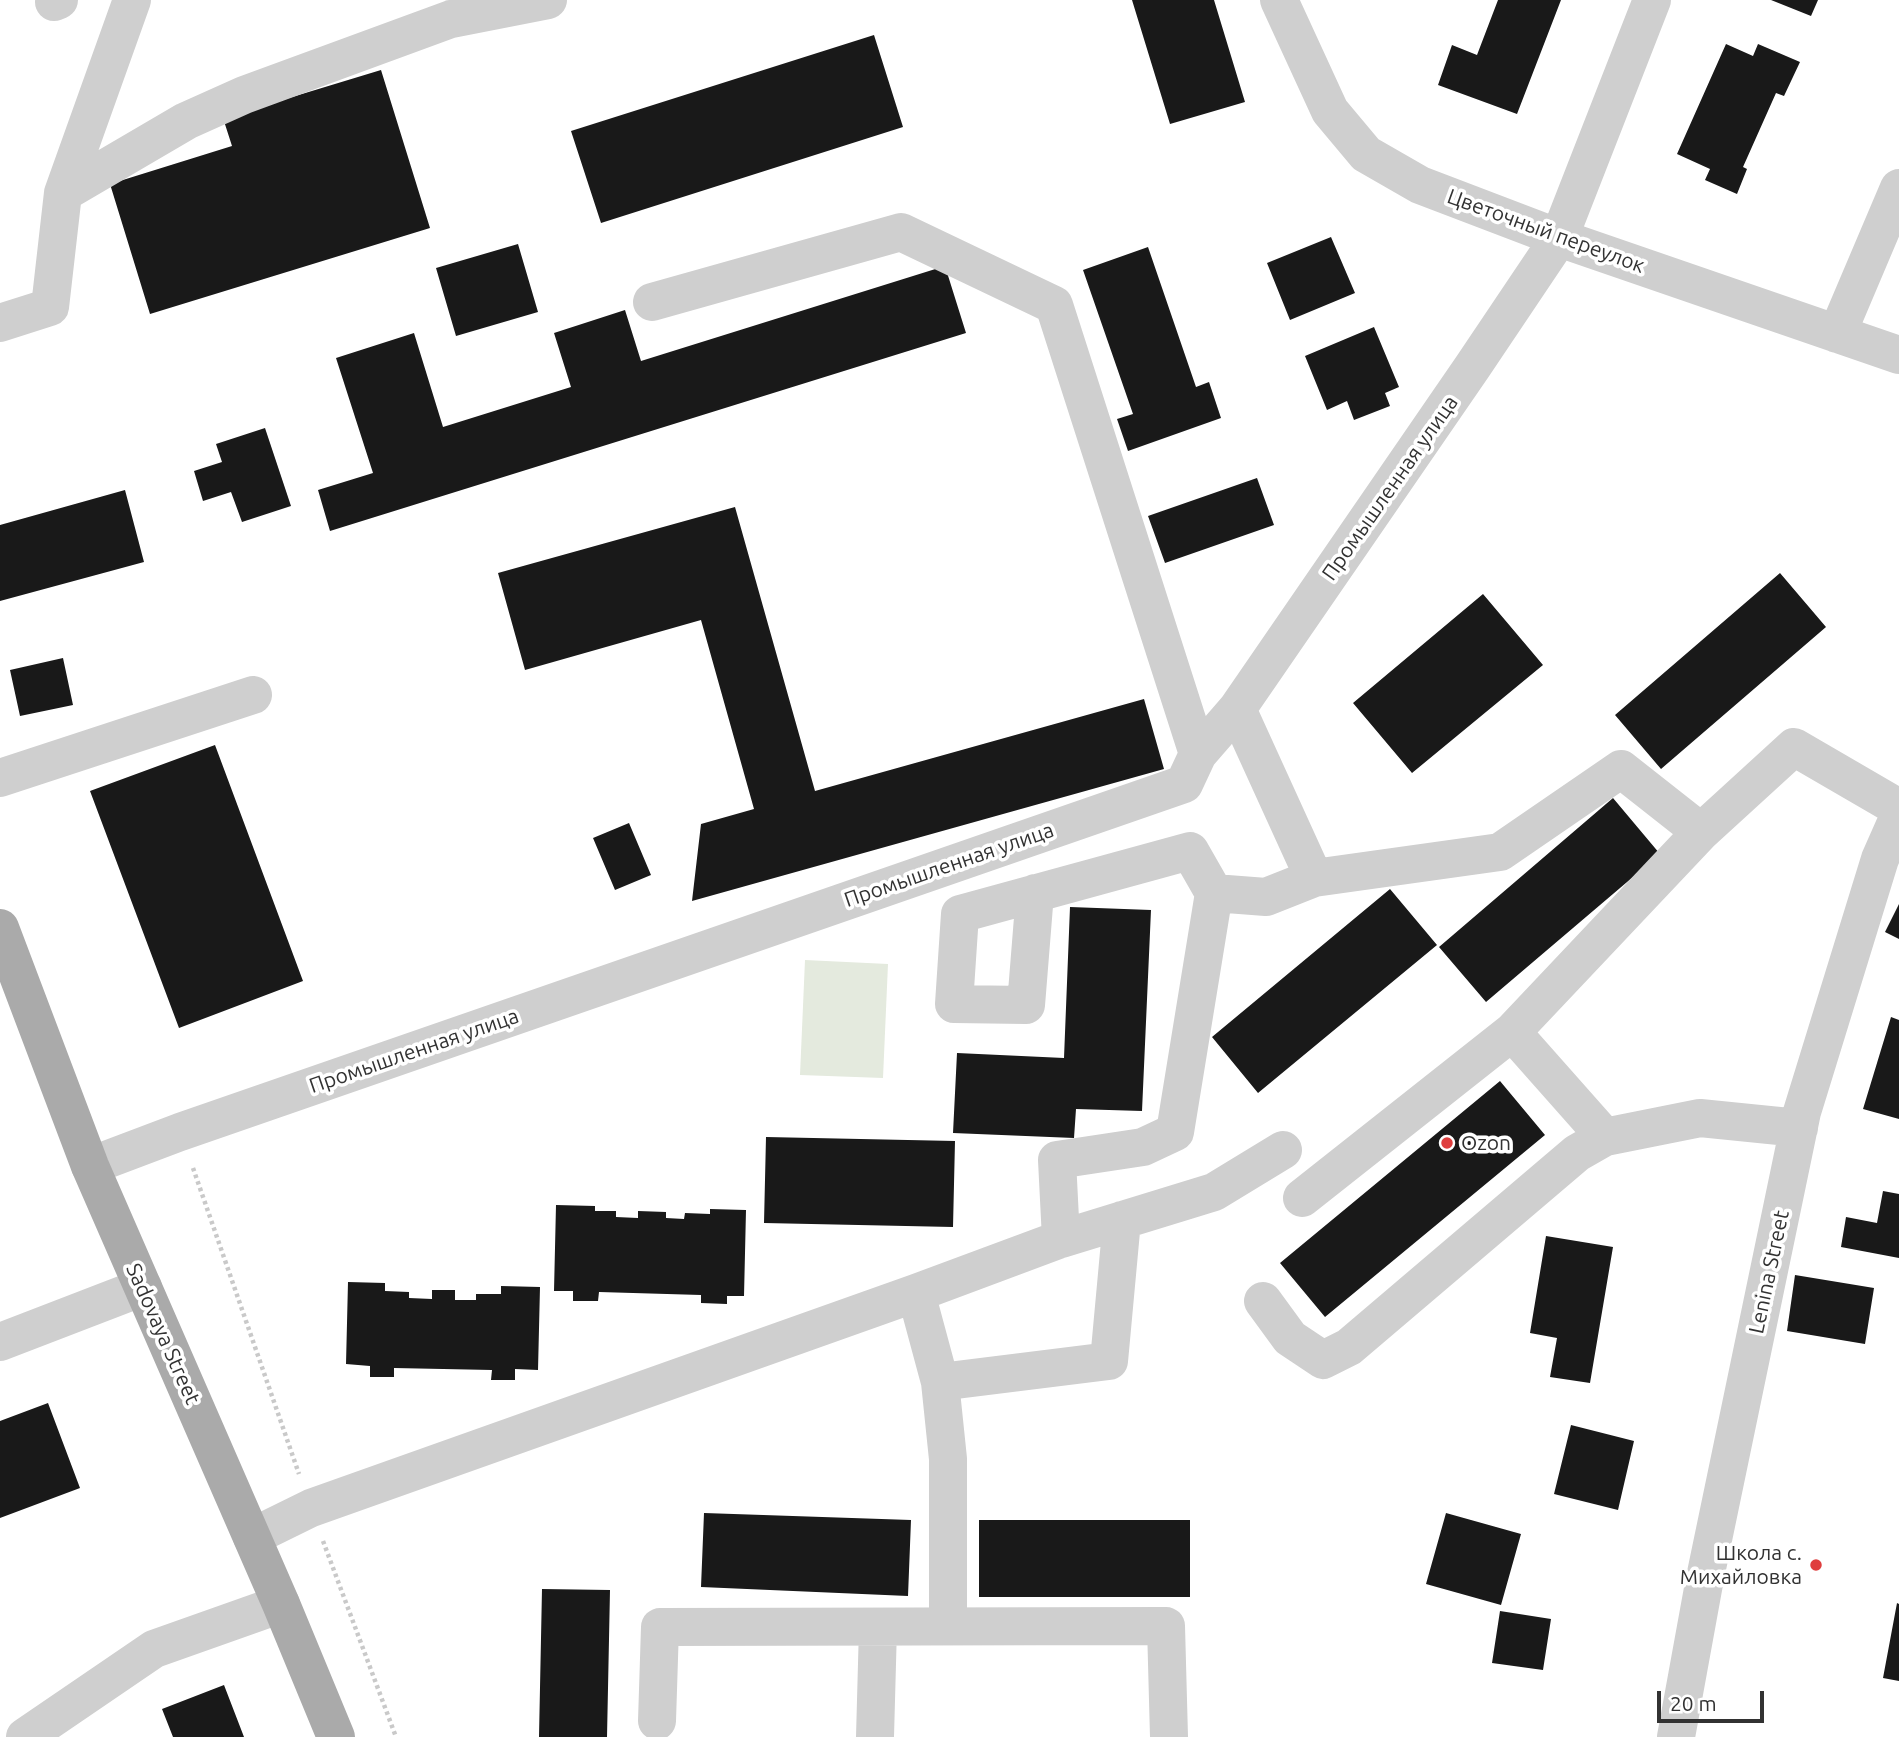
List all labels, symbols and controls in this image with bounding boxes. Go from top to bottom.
street label: Цветочный переулок [1444,184,1648,278]
street label: Промышленная улица [1317,391,1463,585]
street label: Промышленная улица [841,817,1057,913]
street label: Промышленная улица [306,1003,522,1099]
place label: Ozon [1461,1130,1511,1156]
marker: Ozon [1439,1135,1455,1151]
street label: Lenina Street [1744,1208,1794,1336]
street label: Sadovaya Street [121,1260,205,1408]
place label: Школа с. Михайловка [1680,1540,1802,1590]
marker: Школа с. Михайловка [1808,1557,1824,1573]
scale bar [1661,1678,1768,1722]
text: 20 m [1670,1691,1717,1715]

